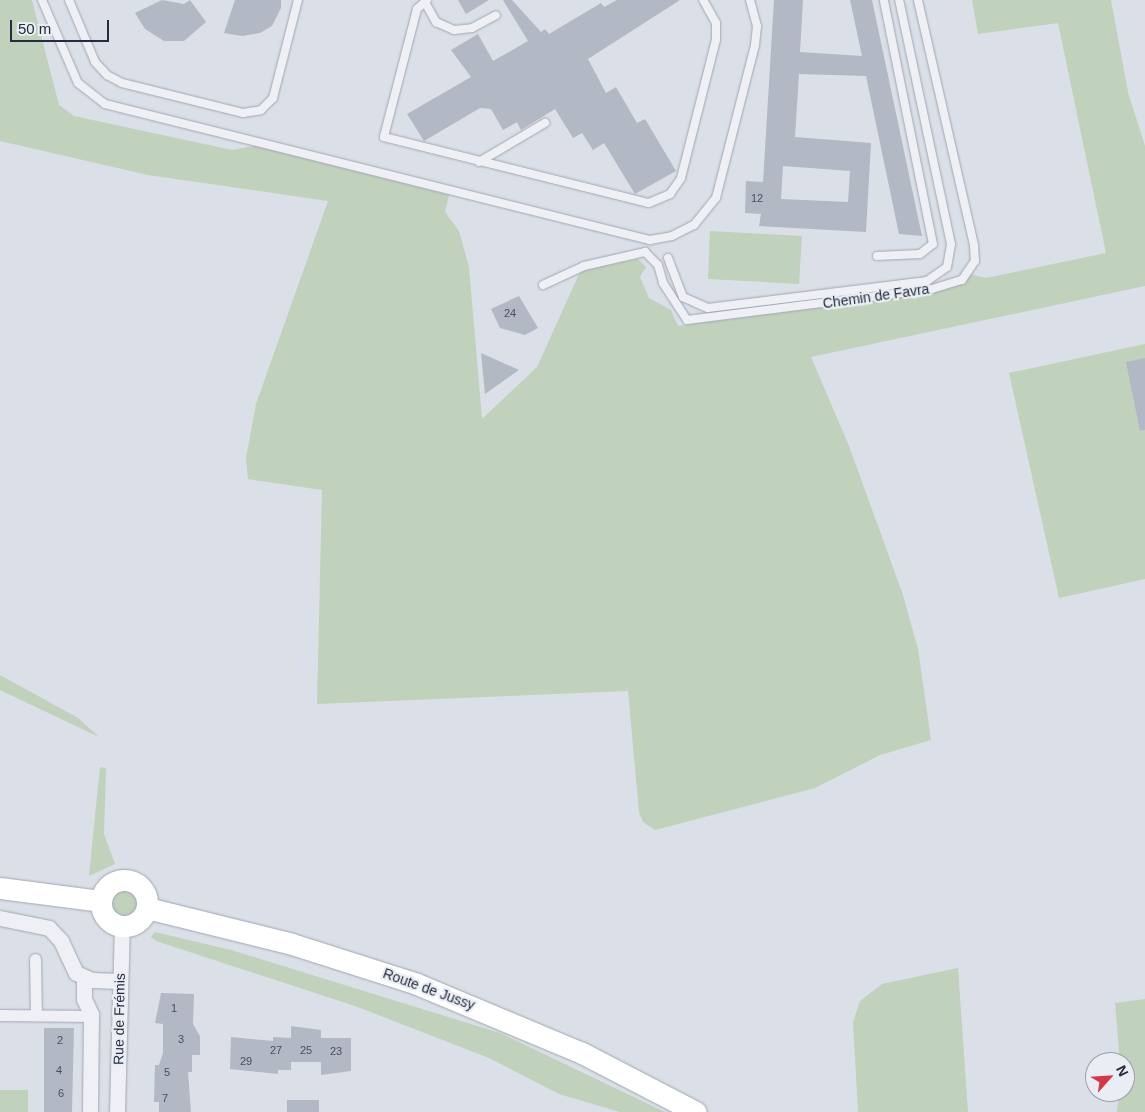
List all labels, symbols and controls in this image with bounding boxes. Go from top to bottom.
scale bar [12,10,111,42]
text: 50 m [18,20,51,37]
house number: 12 [751,191,763,205]
street label: Chemin de Favra [822,280,930,312]
house number: 24 [504,306,516,320]
street label: Route de Jussy [381,965,477,1013]
street label: Rue de Frémis [110,973,128,1065]
house number: 1 [171,1001,177,1015]
house number: 3 [178,1032,184,1046]
house number: 2 [57,1033,63,1047]
house number: 27 [270,1043,282,1057]
house number: 25 [300,1043,312,1057]
house number: 23 [330,1044,342,1058]
north arrow [1085,1052,1135,1102]
house number: 29 [240,1054,252,1068]
house number: 4 [56,1063,62,1077]
text: N [1113,1063,1132,1079]
house number: 5 [164,1065,170,1079]
house number: 6 [58,1086,64,1100]
house number: 7 [162,1091,168,1105]

